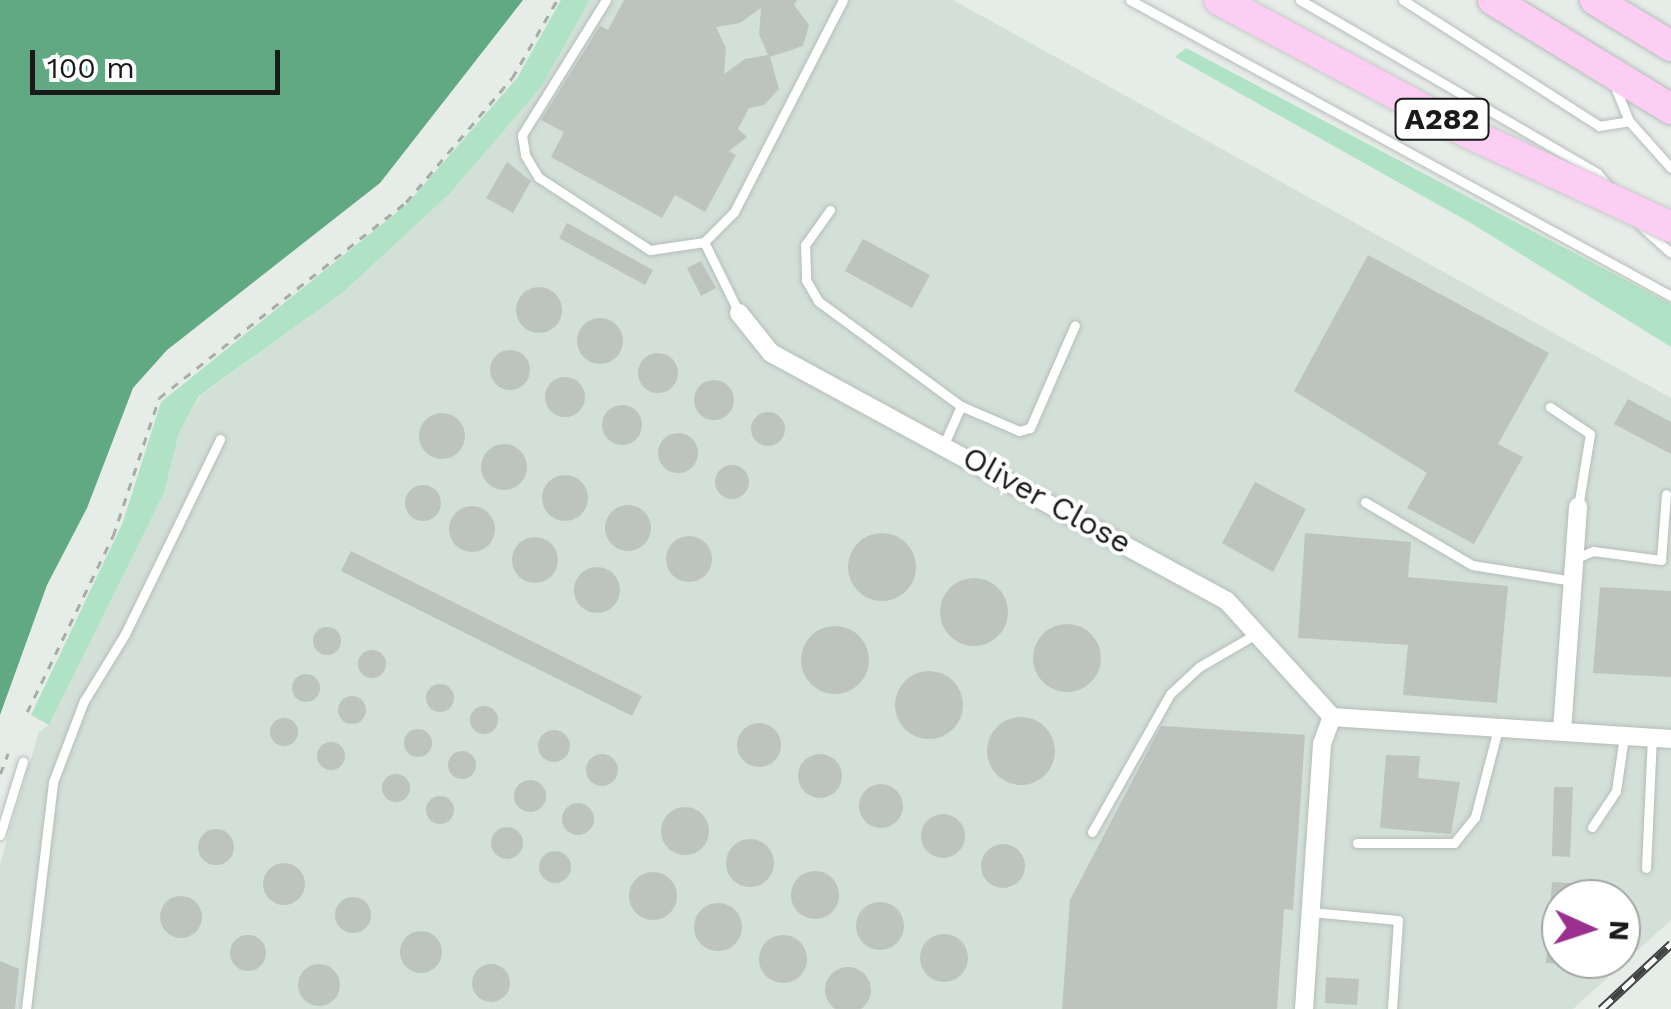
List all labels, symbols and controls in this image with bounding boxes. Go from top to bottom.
scale bar [35,30,285,92]
text: 100 m [47,50,135,85]
road number: A282 [1394,94,1490,144]
street label: Oliver Close [956,438,1138,562]
north arrow [1541,879,1641,979]
text: N [1602,919,1636,942]

